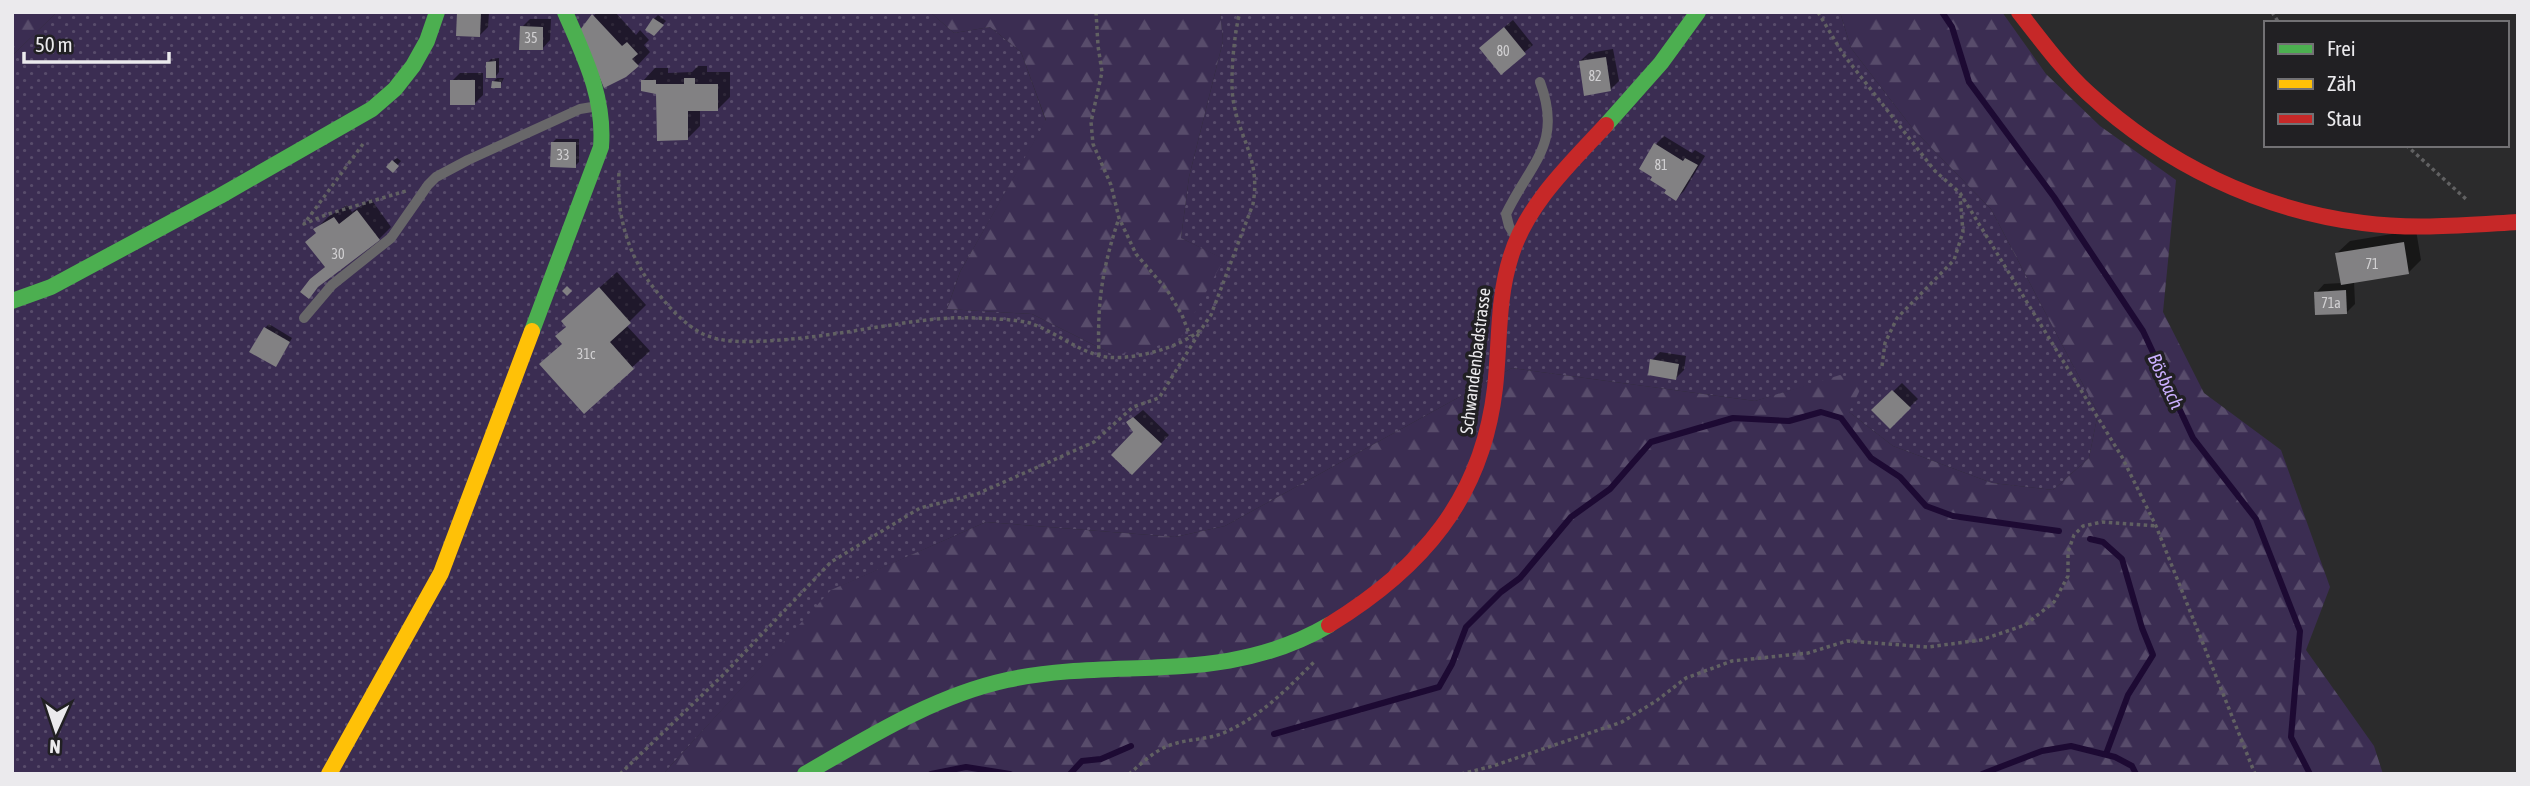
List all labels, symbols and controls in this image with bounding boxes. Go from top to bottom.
scale bar [24,21,170,65]
legend [2264,21,2509,147]
house number: 35 [524,30,538,46]
text: 50 m [35,32,73,56]
text: Frei [2327,36,2356,60]
house number: 80 [1496,43,1510,59]
house number: 82 [1588,68,1602,84]
text: Zäh [2327,71,2356,95]
text: Stau [2327,106,2362,130]
house number: 33 [556,147,570,163]
house number: 81 [1654,157,1668,173]
house number: 30 [331,246,345,262]
house number: 71 [2365,256,2379,272]
street label: Schwandenbadstrasse [1456,287,1494,435]
house number: 71a [2321,295,2341,311]
house number: 31c [577,346,596,362]
water label: Bösbach [2144,350,2188,412]
north arrow [21,695,91,765]
text: N [49,736,61,758]

